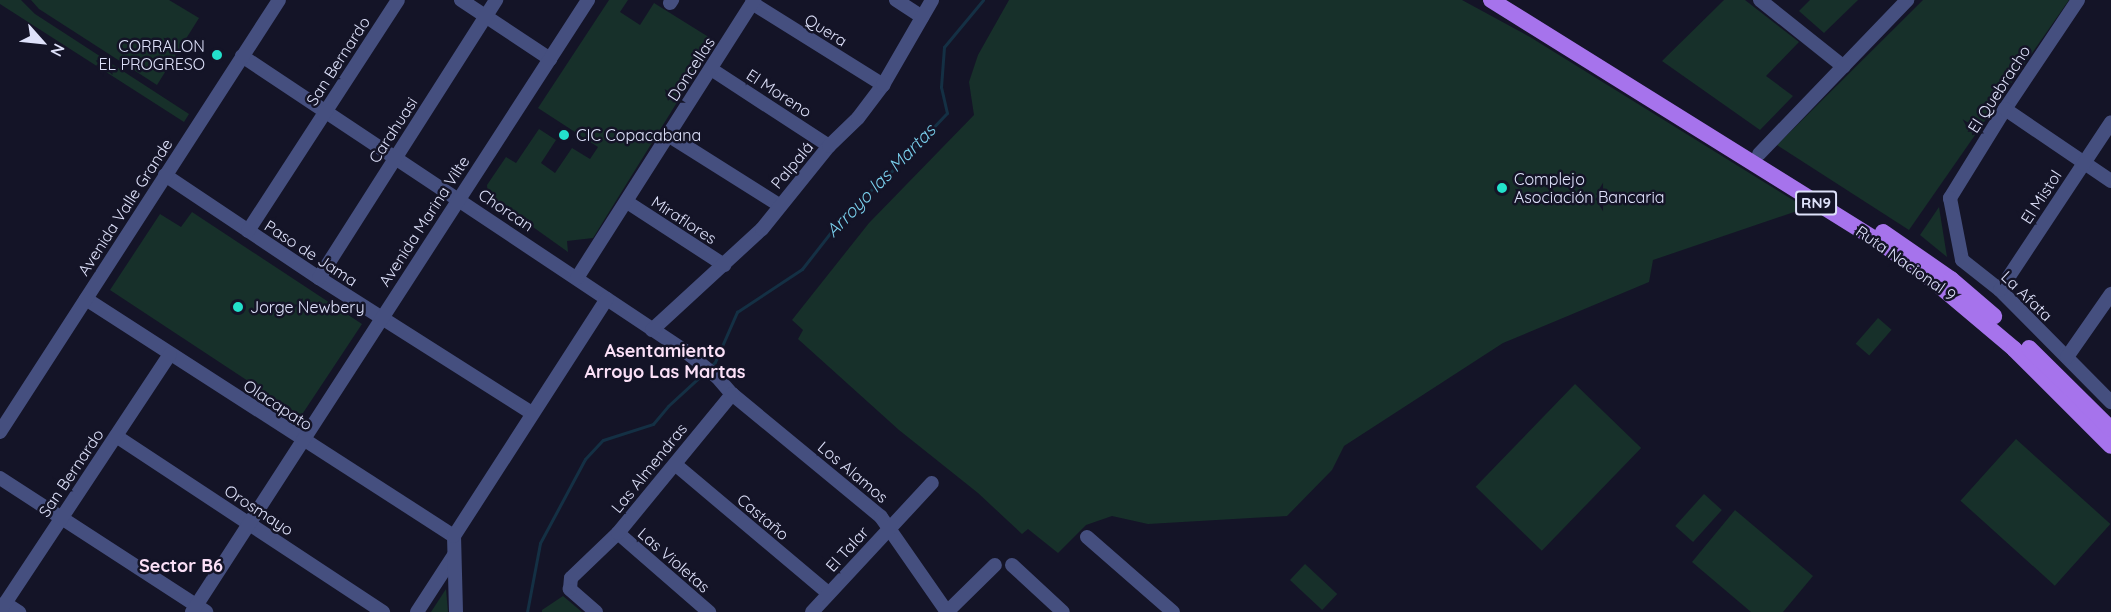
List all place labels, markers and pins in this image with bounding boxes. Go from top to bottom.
place label: CORRALON EL PROGRESO [99,36,205,74]
marker: CORRALON EL PROGRESO [210,48,224,62]
place label: CIC Copacabana [576,125,701,145]
marker: CIC Copacabana [557,128,571,142]
place label: Complejo Asociación Bancaria [1514,169,1665,207]
marker: Complejo Asociación Bancaria [1495,181,1509,195]
place label: Jorge Newbery [250,297,365,317]
marker: Jorge Newbery [231,300,245,314]

